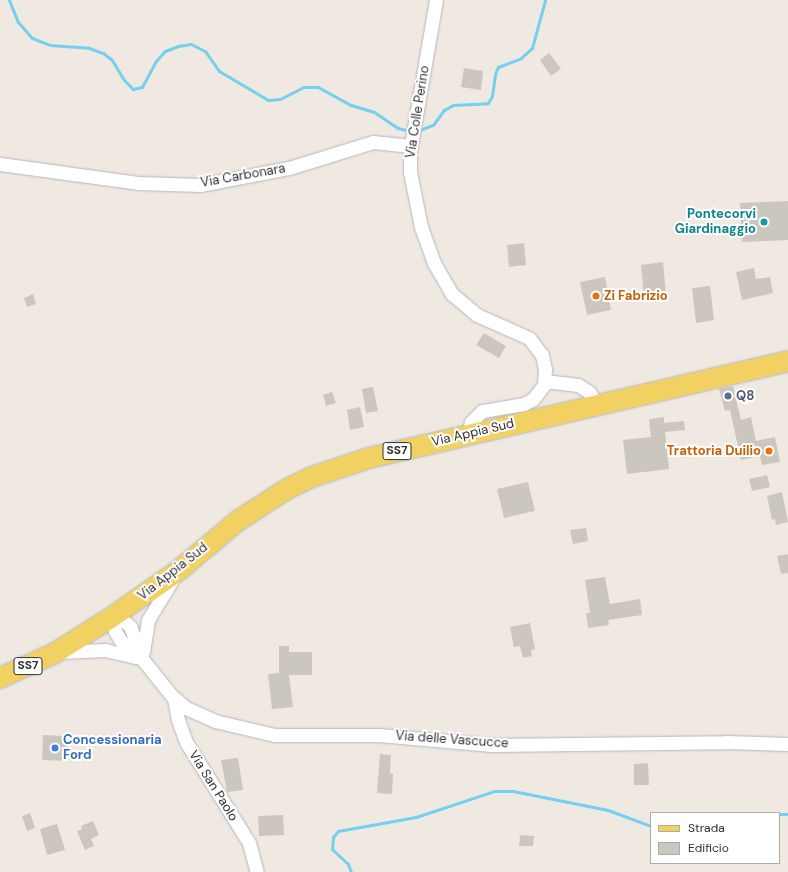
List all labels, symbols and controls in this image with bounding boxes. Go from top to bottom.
street label: Via Colle Perino [403,65,433,159]
street label: Via Carbonara [199,161,287,191]
place label: Pontecorvi Giardinaggio [675,207,756,238]
marker: Pontecorvi Giardinaggio [759,217,769,227]
place label: Zi Fabrizio [604,288,668,304]
marker: Zi Fabrizio [591,291,601,301]
place label: Q8 [736,388,754,404]
marker: Q8 [723,391,733,401]
street label: Via Appia Sud [430,416,516,450]
road number: SS7 [382,441,412,461]
place label: Trattoria Duilio [667,443,761,459]
marker: Trattoria Duilio [764,446,774,456]
street label: Via Appia Sud [135,540,211,604]
road number: SS7 [13,656,43,676]
street label: Via delle Vascucce [395,728,509,752]
place label: Concessionaria Ford [63,733,162,764]
marker: Concessionaria Ford [50,743,60,753]
street label: Via San Paolo [185,748,241,824]
legend [650,812,780,864]
text: Strada [688,820,725,836]
text: Edificio [688,840,729,856]

